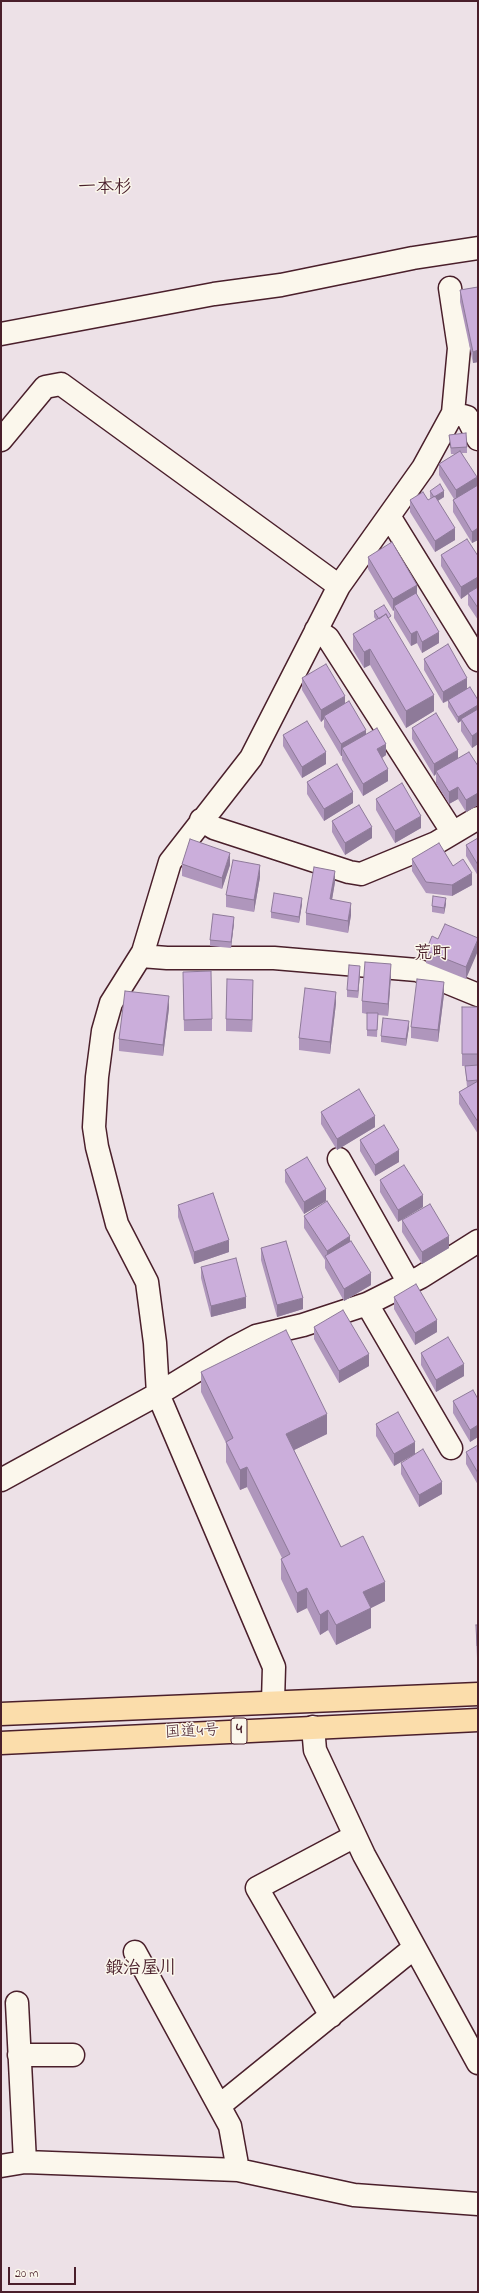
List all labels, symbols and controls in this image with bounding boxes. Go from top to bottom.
district label: 一本杉 [78,178,132,200]
district label: 荒町 [414,944,450,966]
road number: 4 [231,1718,247,1744]
street label: 国道4号 [164,1722,220,1744]
district label: 鍛治屋川 [105,1959,177,1981]
scale bar [10,2259,78,2285]
text: 20 m [15,2265,38,2283]

